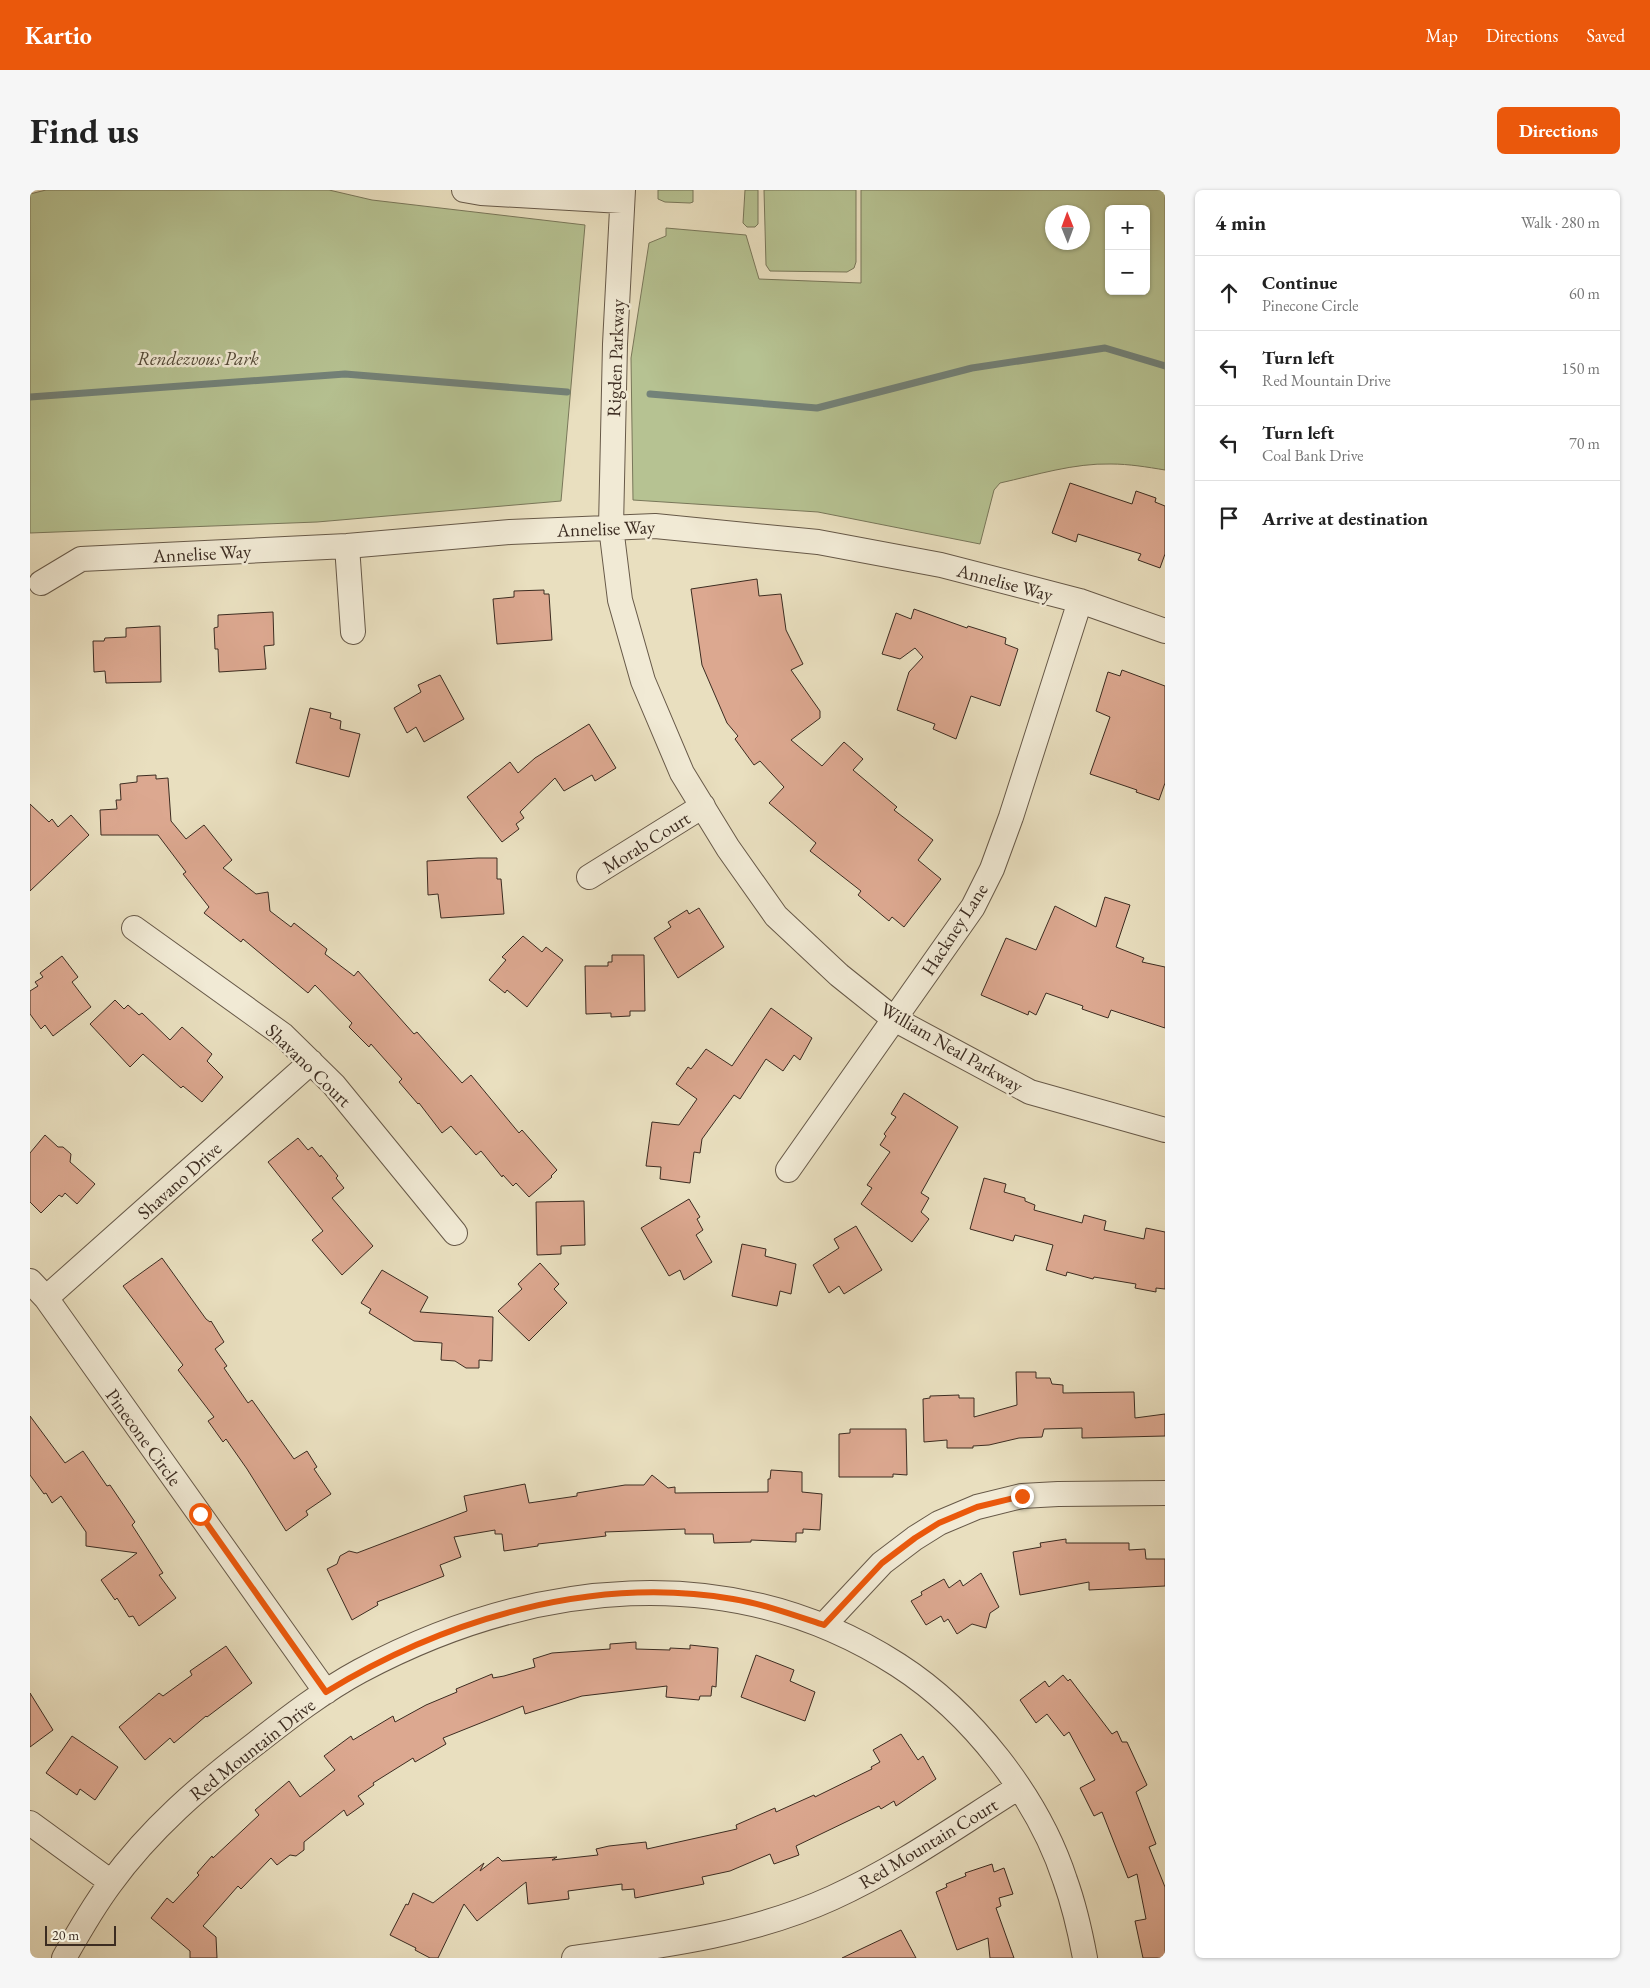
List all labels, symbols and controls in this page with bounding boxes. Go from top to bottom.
text: Kartio [25,20,92,51]
text: Map [1426,24,1458,47]
text: Directions [1486,24,1558,47]
text: Saved [1586,24,1625,47]
button: Directions [1497,107,1620,154]
text: Find us [30,108,139,153]
north arrow [1045,205,1090,250]
map controls [1105,205,1150,295]
button: + [1105,205,1150,250]
text: 4 min [1215,209,1266,236]
text: Walk · 280 m [1521,212,1600,233]
button: − [1105,250,1150,295]
text: Continue [1262,270,1337,295]
icon: ahead [1215,279,1243,307]
text: 60 m [1569,283,1600,304]
text: Pinecone Circle [1262,295,1359,316]
street label: Rigden Parkway [601,298,630,417]
text: Turn left [1262,345,1334,370]
park label: Rendezvous Park [137,346,259,371]
icon: left [1215,354,1243,382]
text: 150 m [1561,358,1600,379]
text: Red Mountain Drive [1262,370,1391,391]
text: Turn left [1262,420,1334,445]
icon: left [1215,429,1243,457]
text: 70 m [1569,433,1600,454]
text: Coal Bank Drive [1262,445,1364,466]
icon: arrive [1215,504,1243,532]
text: Arrive at destination [1262,506,1428,531]
street label: Annelise Way [555,514,656,543]
street label: Annelise Way [151,538,252,569]
street label: Annelise Way [953,557,1056,607]
street label: Morab Court [598,806,695,879]
street label: Hackney Lane [915,878,994,980]
street label: William Neal Parkway [876,996,1028,1099]
street label: Shavano Court [260,1018,357,1113]
street label: Shavano Drive [132,1136,227,1225]
street label: Pinecone Circle [100,1384,187,1491]
route end [1011,1485,1034,1508]
route start [189,1503,212,1526]
street label: Red Mountain Drive [184,1692,320,1806]
street label: Red Mountain Court [854,1792,1002,1895]
scale bar [45,1923,116,1946]
text: 20 m [52,1926,79,1944]

